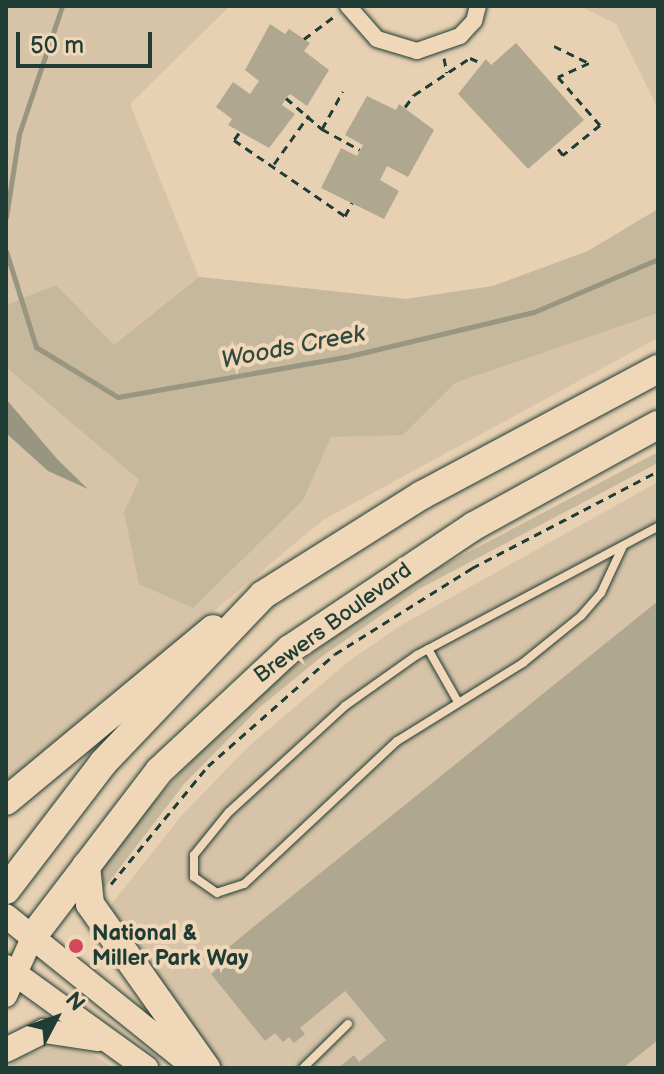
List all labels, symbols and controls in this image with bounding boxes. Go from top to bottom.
scale bar [20,16,156,66]
text: 50 m [30,31,84,60]
water label: Woods Creek [219,319,367,375]
street label: Brewers Boulevard [249,557,417,689]
place label: National & Miller Park Way [92,920,248,972]
marker: National & Miller Park Way [67,937,85,955]
north arrow [16,978,96,1058]
text: N [59,987,90,1017]

